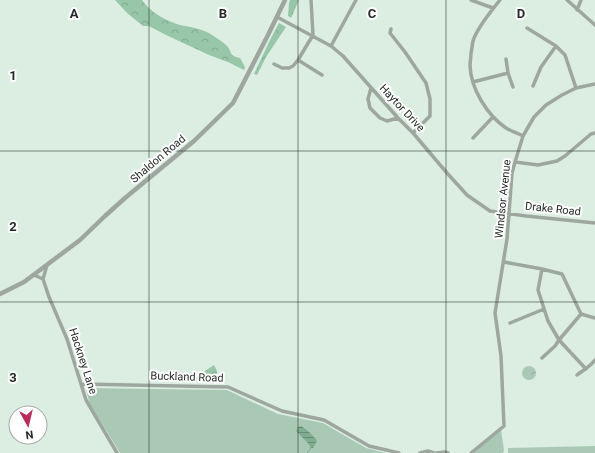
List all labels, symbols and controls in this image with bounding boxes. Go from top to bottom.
text: A [70,6,79,21]
text: B [219,6,227,21]
text: C [368,6,377,21]
text: D [517,6,525,21]
text: 1 [9,68,17,83]
street label: Haytor Drive [377,82,427,134]
street label: Shaldon Road [128,132,188,186]
street label: Windsor Avenue [492,159,514,239]
street label: Drake Road [524,200,582,218]
text: 2 [9,219,17,234]
street label: Hackney Lane [66,326,100,396]
street label: Buckland Road [150,369,224,385]
text: 3 [9,370,17,385]
north arrow [8,405,48,445]
text: N [24,427,34,441]

